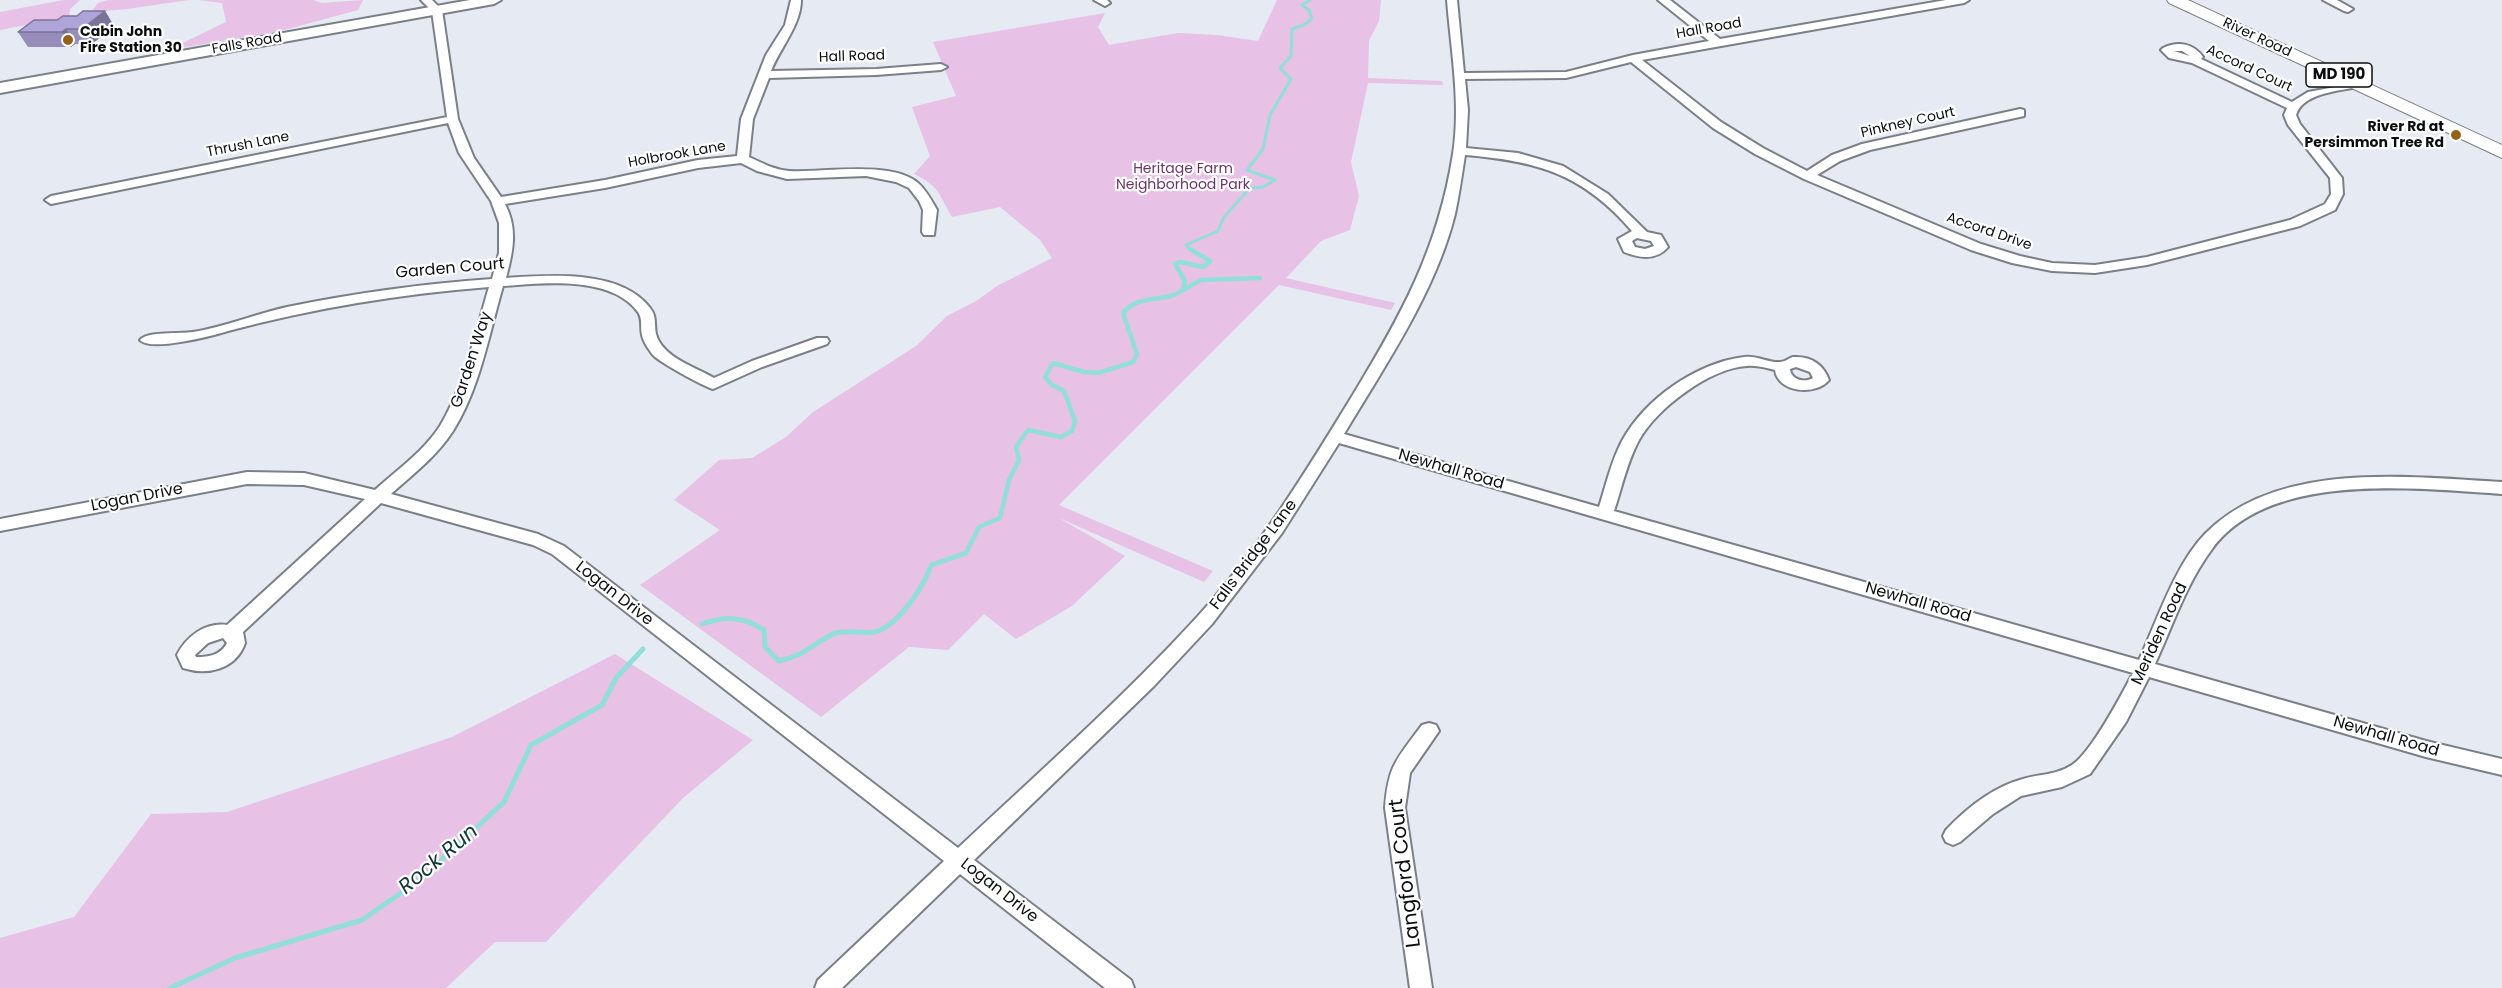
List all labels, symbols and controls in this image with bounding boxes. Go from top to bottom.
street label: Hall Road [1675,15,1743,43]
street label: River Road [2220,15,2294,61]
place label: Cabin John Fire Station 30 [80,24,182,56]
street label: Falls Road [211,30,283,58]
marker: Cabin John Fire Station 30 [61,33,75,47]
street label: Accord Court [2203,42,2295,96]
street label: Hall Road [819,47,885,67]
road number: MD 190 [2306,63,2372,87]
street label: Pinkney Court [1859,104,1957,142]
place label: River Rd at Persimmon Tree Rd [2305,119,2444,152]
marker: River Rd at Persimmon Tree Rd [2449,128,2463,142]
street label: Thrush Lane [205,129,291,161]
street label: Holbrook Lane [627,138,727,172]
park label: Heritage Farm Neighborhood Park [1116,161,1250,194]
street label: Accord Drive [1944,210,2034,254]
street label: Garden Court [395,255,505,283]
street label: Garden Way [447,310,497,410]
street label: Newhall Road [1396,446,1506,494]
street label: Logan Drive [89,480,185,516]
street label: Falls Bridge Lane [1206,496,1302,614]
street label: Logan Drive [571,558,657,630]
street label: Newhall Road [1863,579,1973,627]
street label: Meriden Road [2128,580,2192,688]
street label: Newhall Road [2331,713,2441,761]
street label: Langford Court [1385,797,1427,949]
water label: Rock Run [394,820,484,900]
street label: Logan Drive [956,855,1042,927]

